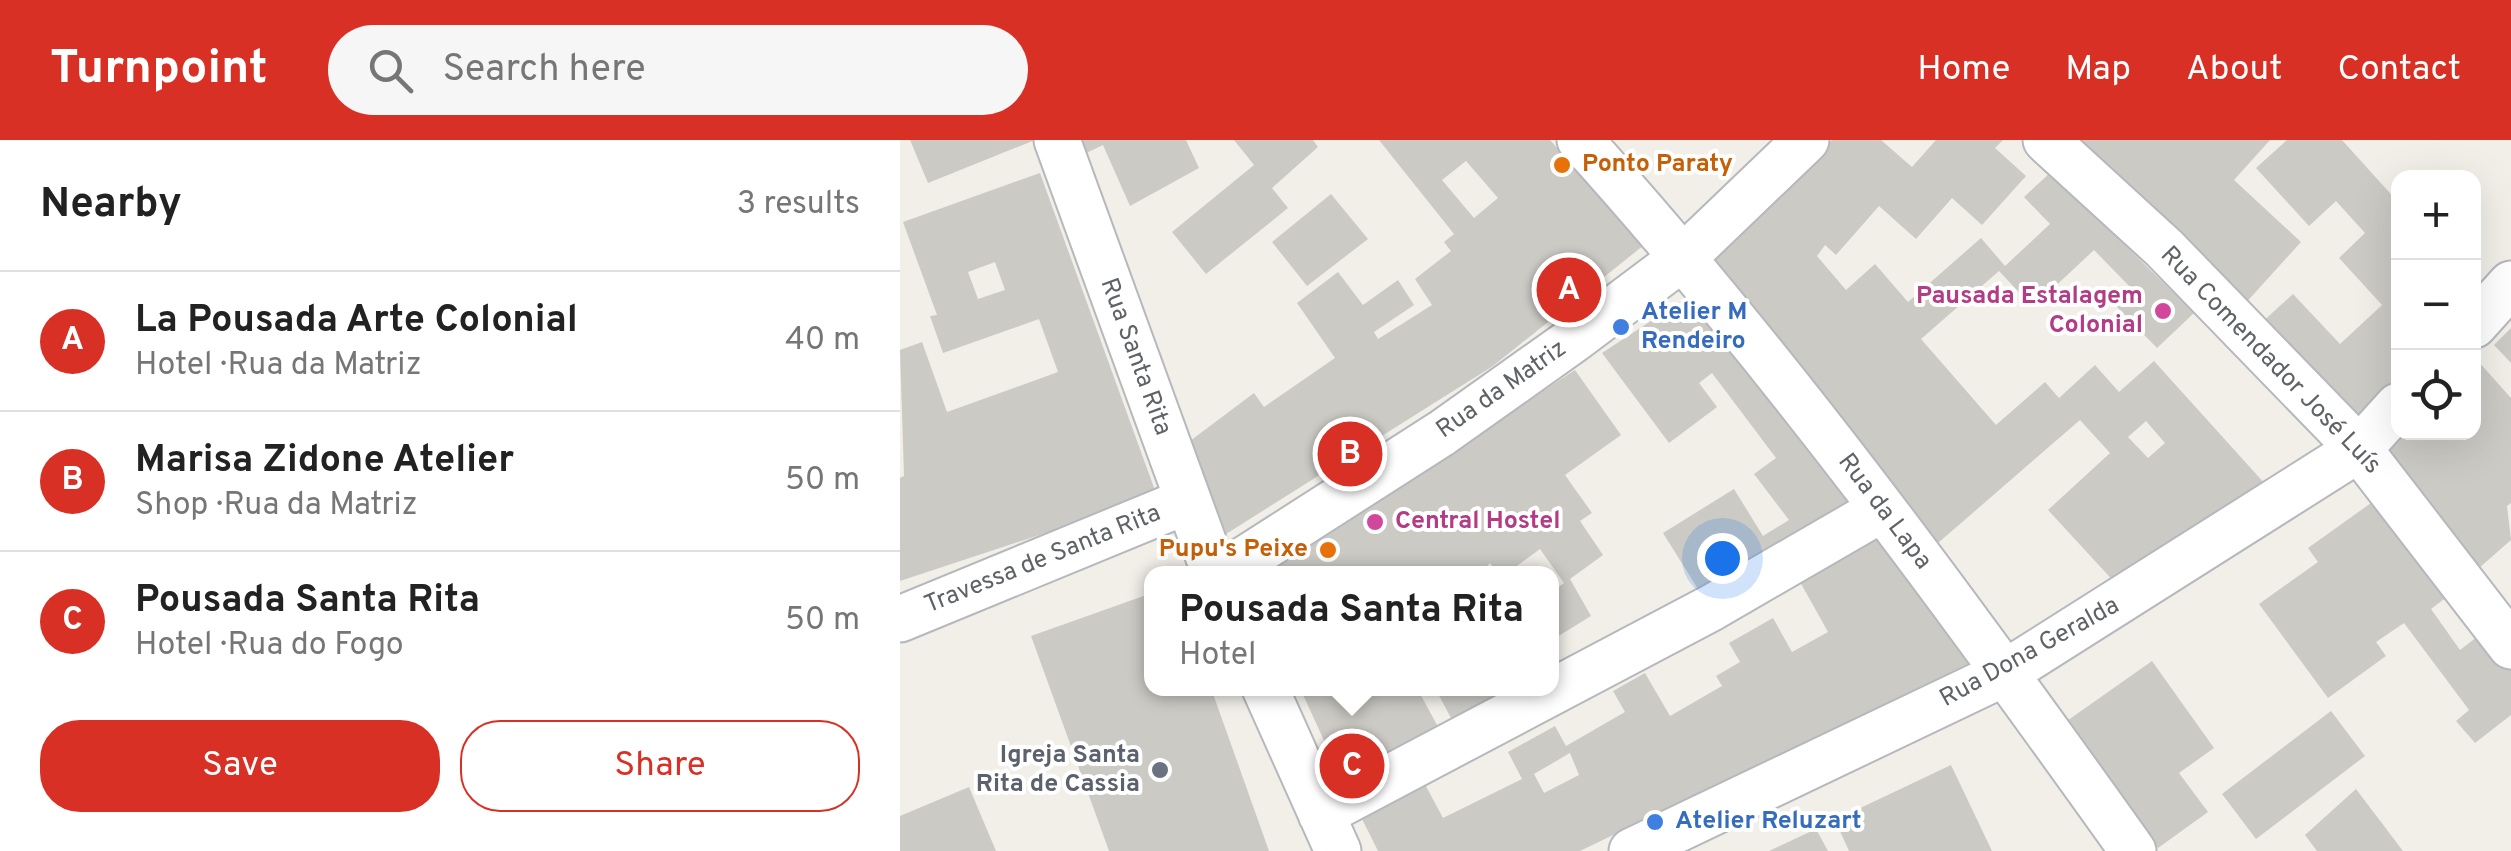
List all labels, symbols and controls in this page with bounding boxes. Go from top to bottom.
search box [328,25,1028,115]
text: Turnpoint [50,40,268,100]
icon: search [363,43,418,98]
text: Search here [443,46,646,95]
text: Home [1917,48,2010,92]
text: Map [2065,48,2131,92]
text: About [2186,48,2282,92]
text: Contact [2337,48,2461,92]
place label: Ponto Paraty [1582,149,1733,181]
marker: Ponto Paraty [1551,154,1573,176]
map controls [2391,170,2481,440]
button: + [2391,170,2481,260]
text: Nearby [40,179,182,232]
text: 3 results [737,185,860,225]
street label: Rua Comendador José Luís [2153,240,2387,482]
pin: A [1536,252,1602,328]
button: − [2391,260,2481,350]
street label: Rua Santa Rita [1092,274,1178,440]
place label: Pausada Estalagem Colonial [1916,281,2143,342]
text: La Pousada Arte Colonial [135,297,578,346]
place label: Atelier M Rendeiro [1641,297,1747,358]
marker: Pausada Estalagem Colonial [2152,300,2174,322]
marker: Atelier M Rendeiro [1610,316,1632,338]
text: A [61,321,84,361]
text: 40 m [785,321,860,361]
street label: Rua da Matriz [1431,333,1573,447]
text: Hotel · Rua da Matriz [135,346,422,386]
button: locate [2391,350,2481,440]
pin: B [1318,416,1382,492]
text: Marisa Zidone Atelier [135,437,514,486]
street label: Rua da Lapa [1830,447,1938,577]
text: B [61,461,84,501]
text: 50 m [785,461,860,501]
text: Shop · Rua da Matriz [135,486,418,526]
street label: Travessa de Santa Rita [920,498,1166,622]
place label: Central Hostel [1395,506,1561,538]
marker: Central Hostel [1364,511,1386,533]
your location [1697,533,1748,584]
place label: Pupu's Peixe [1159,534,1308,566]
marker: Pupu's Peixe [1317,539,1339,561]
popup [1144,566,1559,696]
text: Pousada Santa Rita [135,577,480,626]
text: Pousada Santa Rita [1179,587,1524,636]
street label: Rua Dona Geralda [1935,590,2125,716]
text: C [62,601,83,641]
text: 50 m [785,601,860,641]
text: Hotel · Rua do Fogo [135,626,404,666]
text: Hotel [1179,636,1256,676]
button: Save [40,720,440,812]
button: Share [460,720,860,812]
pin: C [1320,728,1384,804]
place label: Igreja Santa Rita de Cassia [976,740,1140,801]
marker: Igreja Santa Rita de Cassia [1149,759,1171,781]
place label: Atelier Reluzart [1675,806,1862,838]
marker: Atelier Reluzart [1644,811,1666,833]

